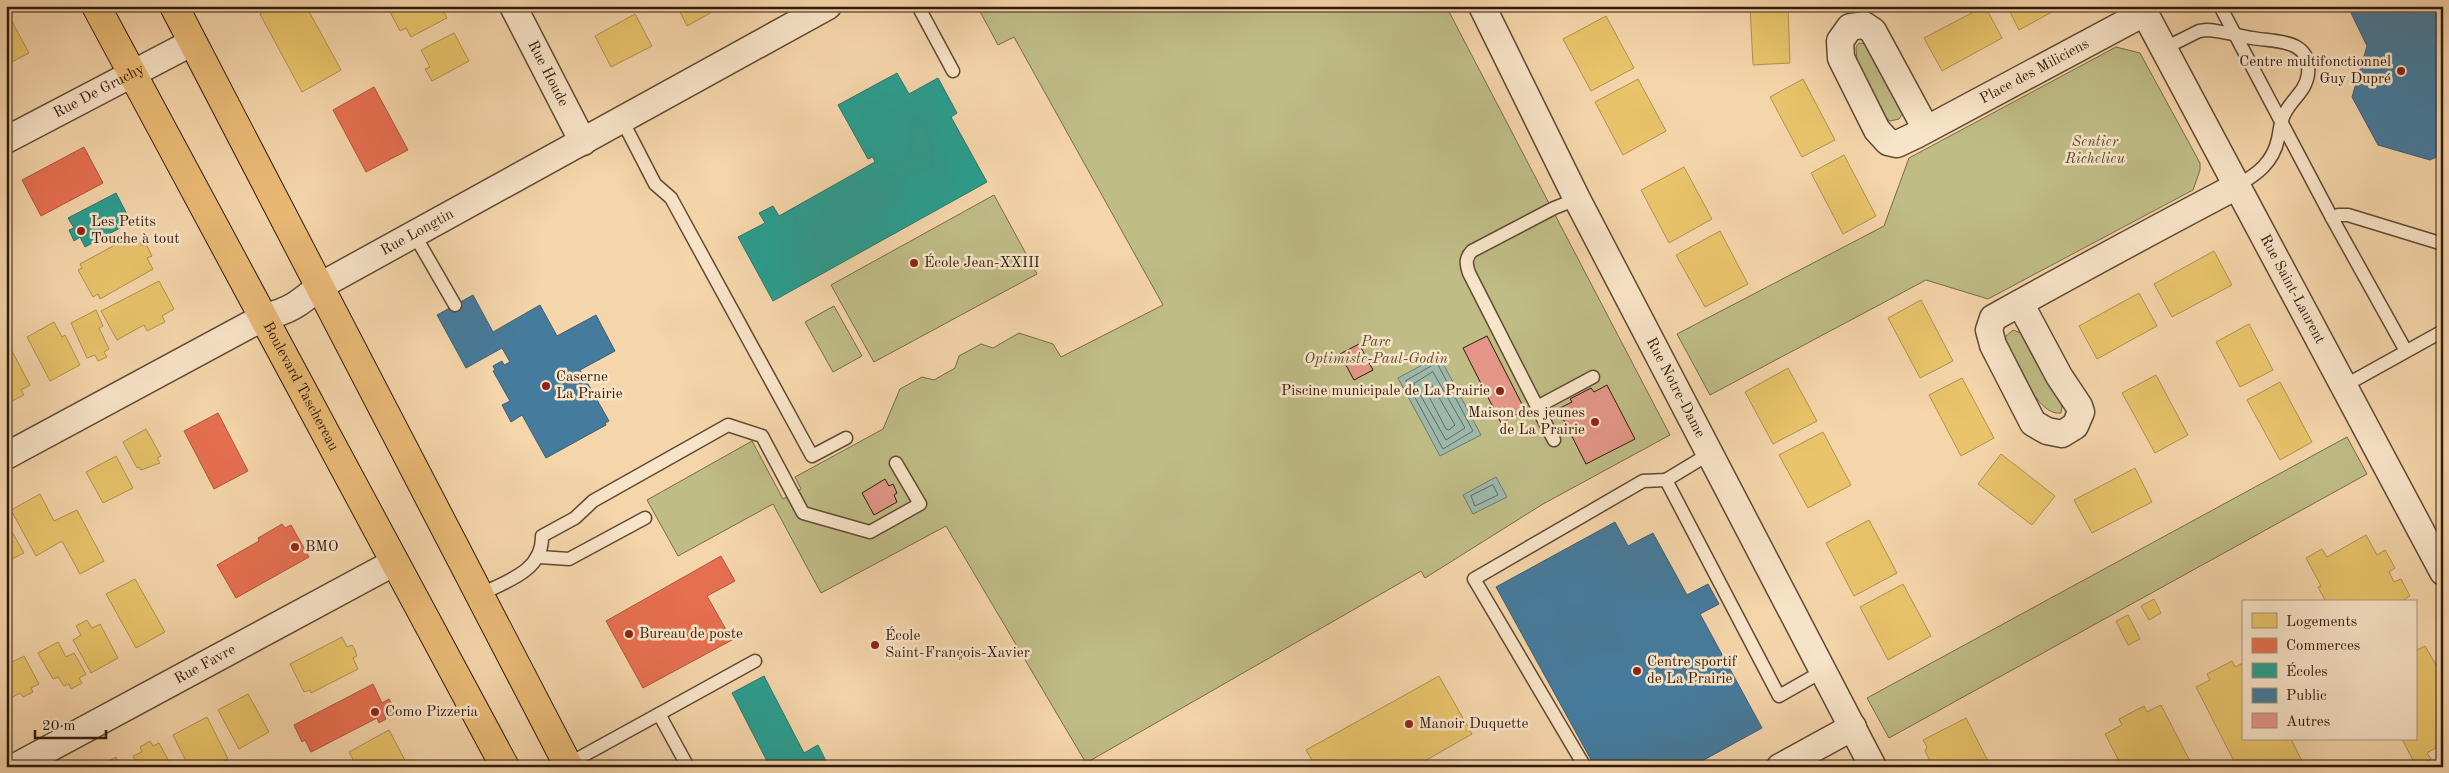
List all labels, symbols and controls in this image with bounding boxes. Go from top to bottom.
street label: Place des Miliciens [1977,36,2092,107]
street label: Rue Houde [525,38,571,109]
place label: Centre multifonctionnel Guy Dupré [2239,55,2391,87]
street label: Rue De Gruchy [51,61,147,121]
marker: Centre multifonctionnel Guy Dupré [2395,65,2407,77]
park label: Sentier Richelieu [2064,135,2125,167]
street label: Rue Longtin [378,206,456,258]
place label: Les Petits Touche à tout [91,215,180,247]
marker: Les Petits Touche à tout [75,225,87,237]
street label: Rue Saint-Laurent [2257,232,2327,346]
place label: École Jean-XXIII [924,253,1040,271]
marker: École Jean-XXIII [908,257,920,269]
street label: Boulevard Taschereau [260,320,341,453]
park label: Parc Optimiste-Paul-Godin [1304,335,1448,367]
street label: Rue Notre-Dame [1643,335,1708,440]
place label: Caserne La Prairie [556,370,623,402]
marker: Caserne La Prairie [540,380,552,392]
place label: Piscine municipale de La Prairie [1281,384,1490,399]
marker: Piscine municipale de La Prairie [1494,385,1506,397]
place label: Maison des jeunes de La Prairie [1468,406,1585,438]
marker: Maison des jeunes de La Prairie [1589,416,1601,428]
place label: BMO [305,540,338,555]
marker: BMO [289,541,301,553]
legend [2242,600,2416,740]
text: Logements [2286,615,2357,630]
place label: École Saint-François-Xavier [885,626,1030,661]
place label: Bureau de poste [639,627,743,642]
marker: Bureau de poste [623,628,635,640]
marker: École Saint-François-Xavier [869,639,881,651]
text: Commerces [2286,639,2360,654]
street label: Rue Favre [172,642,238,687]
place label: Centre sportif de La Prairie [1647,655,1738,687]
text: Écoles [2286,662,2328,680]
marker: Centre sportif de La Prairie [1631,665,1643,677]
text: Public [2286,689,2327,704]
place label: Como Pizzeria [385,705,479,720]
marker: Como Pizzeria [369,706,381,718]
scale bar [35,708,106,740]
text: Autres [2286,715,2330,730]
place label: Manoir Duquette [1419,717,1529,732]
marker: Manoir Duquette [1403,718,1415,730]
text: 20 m [42,719,76,734]

